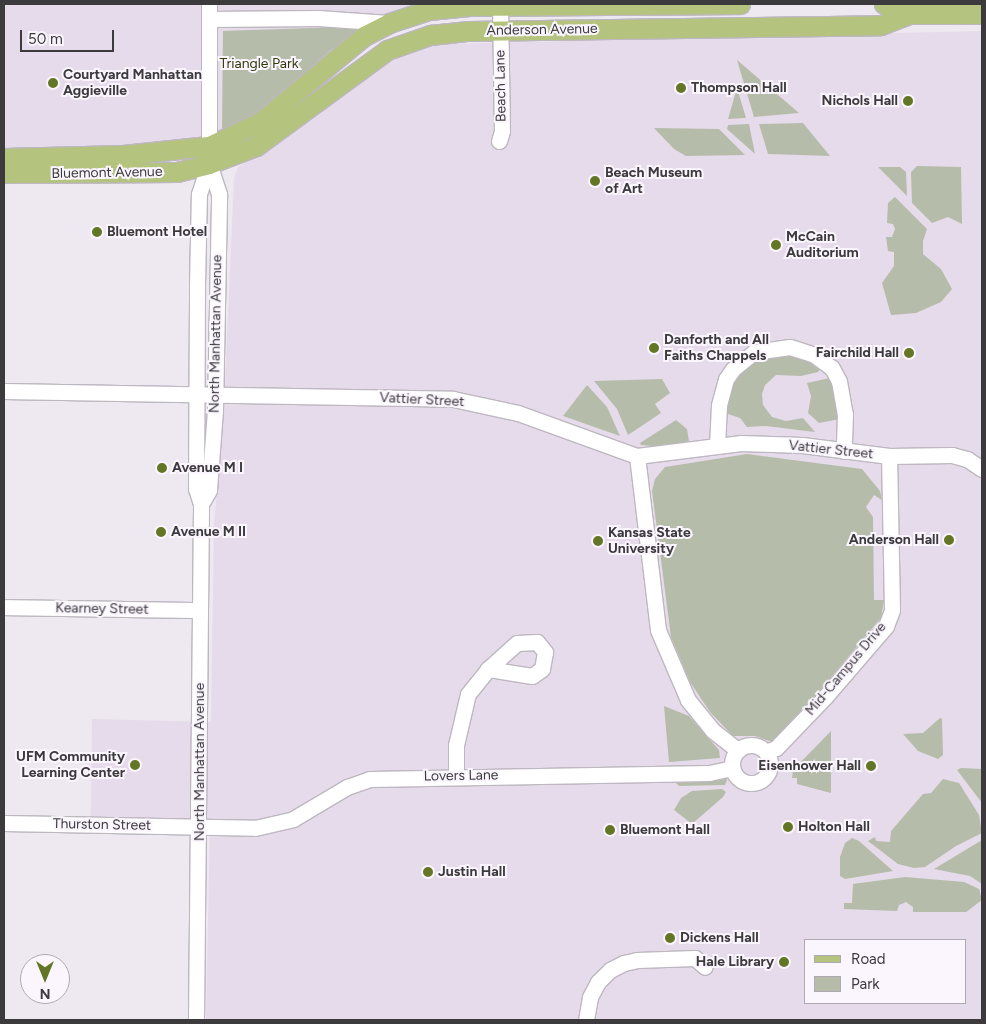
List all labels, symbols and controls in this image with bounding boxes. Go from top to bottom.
scale bar [22,20,116,52]
street label: Anderson Avenue [486,21,598,39]
text: 50 m [28,30,63,48]
street label: Beach Lane [492,50,510,122]
park label: Triangle Park [219,56,299,72]
place label: Courtyard Manhattan Aggieville [63,67,202,100]
marker: Courtyard Manhattan Aggieville [47,77,59,89]
place label: Thompson Hall [691,80,787,96]
marker: Thompson Hall [675,82,687,94]
place label: Nichols Hall [822,93,898,109]
marker: Nichols Hall [902,95,914,107]
street label: Bluemont Avenue [51,164,163,182]
place label: Beach Museum of Art [605,165,702,198]
marker: Beach Museum of Art [589,175,601,187]
place label: Bluemont Hotel [107,224,207,240]
marker: Bluemont Hotel [91,226,103,238]
place label: McCain Auditorium [786,229,859,262]
marker: McCain Auditorium [770,239,782,251]
street label: North Manhattan Avenue [206,255,226,413]
place label: Danforth and All Faiths Chappels [664,332,769,364]
marker: Danforth and All Faiths Chappels [648,342,660,354]
place label: Fairchild Hall [816,345,899,361]
marker: Fairchild Hall [903,347,915,359]
street label: Vattier Street [379,389,465,411]
street label: Vattier Street [788,437,874,463]
place label: Avenue M I [172,460,243,476]
marker: Avenue M I [156,462,168,474]
place label: Avenue M II [171,524,246,540]
place label: Kansas State University [608,525,691,558]
marker: Avenue M II [155,526,167,538]
place label: Anderson Hall [849,532,939,548]
marker: Anderson Hall [943,534,955,546]
marker: Kansas State University [592,535,604,547]
street label: Kearney Street [55,600,149,618]
street label: Mid-Campus Drive [802,619,890,719]
street label: North Manhattan Avenue [192,683,208,841]
place label: UFM Community Learning Center [16,749,125,782]
place label: Eisenhower Hall [758,758,861,774]
marker: UFM Community Learning Center [129,759,141,771]
marker: Eisenhower Hall [865,760,877,772]
street label: Lovers Lane [424,767,498,785]
street label: Thurston Street [53,816,151,834]
place label: Holton Hall [798,819,870,835]
marker: Holton Hall [782,821,794,833]
place label: Bluemont Hall [620,822,710,838]
marker: Bluemont Hall [604,824,616,836]
place label: Justin Hall [438,864,506,880]
marker: Justin Hall [422,866,434,878]
place label: Dickens Hall [680,930,759,946]
marker: Dickens Hall [664,932,676,944]
legend [804,939,966,1004]
text: Road [851,950,886,968]
north arrow [20,954,70,1004]
place label: Hale Library [696,954,774,970]
marker: Hale Library [778,956,790,968]
text: Park [851,975,880,993]
text: N [40,985,50,1002]

